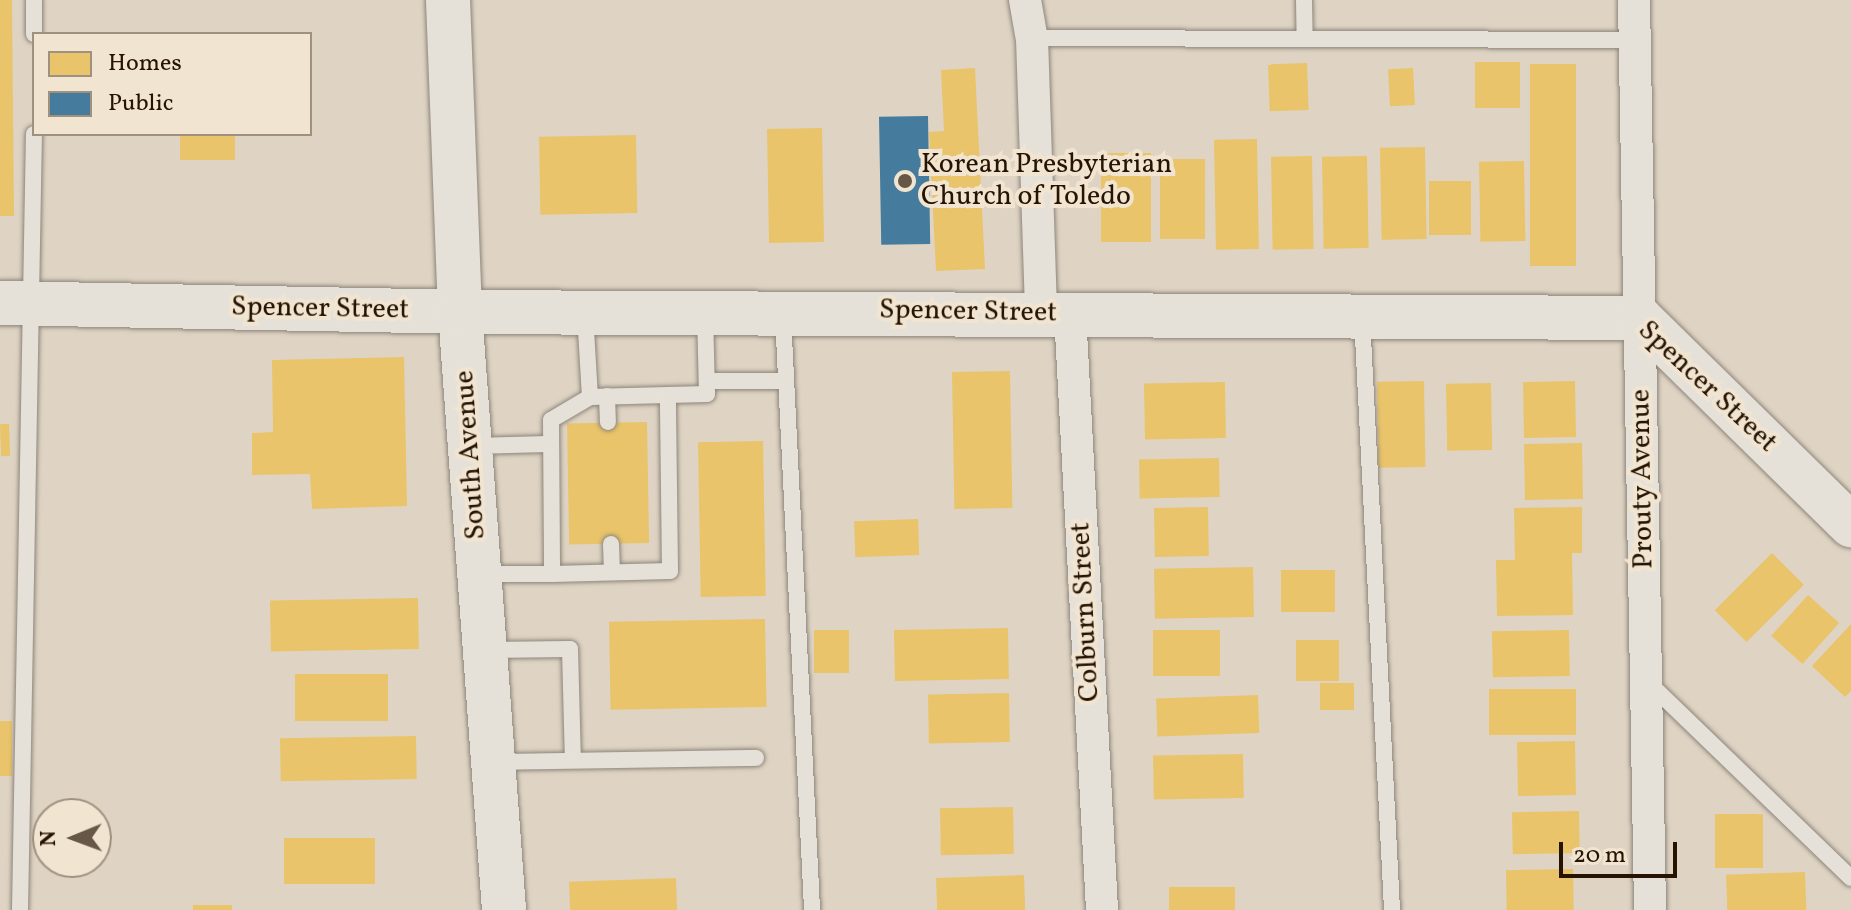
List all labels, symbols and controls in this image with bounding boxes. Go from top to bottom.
legend [32,32,312,136]
text: Homes [108,47,182,81]
text: Public [108,87,174,121]
place label: Korean Presbyterian Church of Toledo [921,148,1172,214]
marker: Korean Presbyterian Church of Toledo [896,172,914,190]
street label: Spencer Street [231,291,409,327]
street label: Spencer Street [879,294,1057,330]
street label: Spencer Street [1630,314,1784,460]
street label: South Avenue [448,369,494,541]
street label: Prouty Avenue [1625,388,1661,570]
street label: Colburn Street [1065,521,1107,703]
north arrow [32,798,112,878]
scale bar [1563,826,1681,876]
text: N [34,830,65,847]
text: 20 m [1573,839,1626,873]

